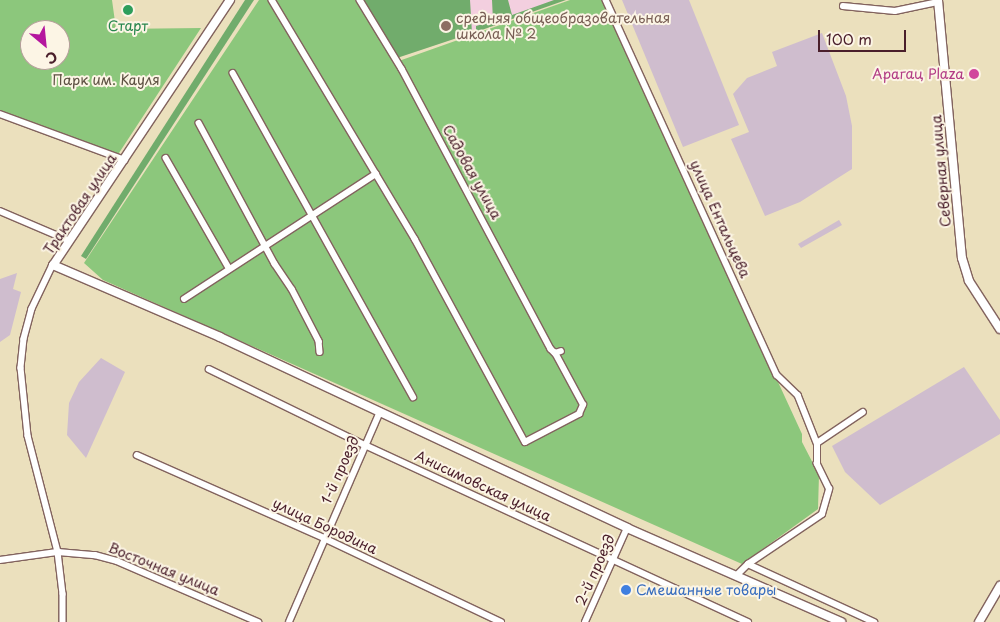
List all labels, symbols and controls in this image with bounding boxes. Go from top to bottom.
marker: Старт [122,4,134,16]
place label: средняя общеобразовательная школа № 2 [456,10,671,42]
place label: Старт [108,18,148,34]
north arrow [20,20,70,70]
marker: средняя общеобразовательная школа № 2 [440,20,452,32]
scale bar [820,20,908,52]
text: 100 m [826,27,872,50]
text: С [42,46,61,70]
place label: Арагац Plaza [872,66,964,82]
marker: Арагац Plaza [968,68,980,80]
park label: Парк им. Кауля [52,72,160,88]
street label: Северная улица [928,114,954,228]
street label: Садовая улица [439,122,505,222]
street label: Трактовая улица [40,150,120,258]
street label: улица Ентальцева [686,157,754,281]
street label: 1-й проезд [318,433,362,507]
street label: Анисимовская улица [412,447,554,525]
street label: улица Бородина [270,494,380,558]
street label: 2-й проезд [572,532,618,608]
street label: Восточная улица [106,539,222,599]
place label: Смешанные товары [636,582,776,598]
marker: Смешанные товары [620,584,632,596]

